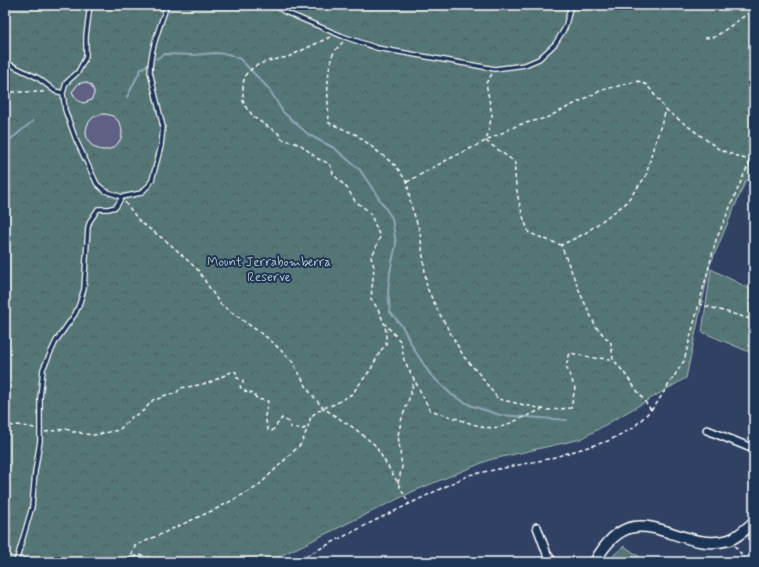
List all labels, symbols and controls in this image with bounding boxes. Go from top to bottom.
park label: Mount Jerrabomberra Reserve [207,254,331,286]

